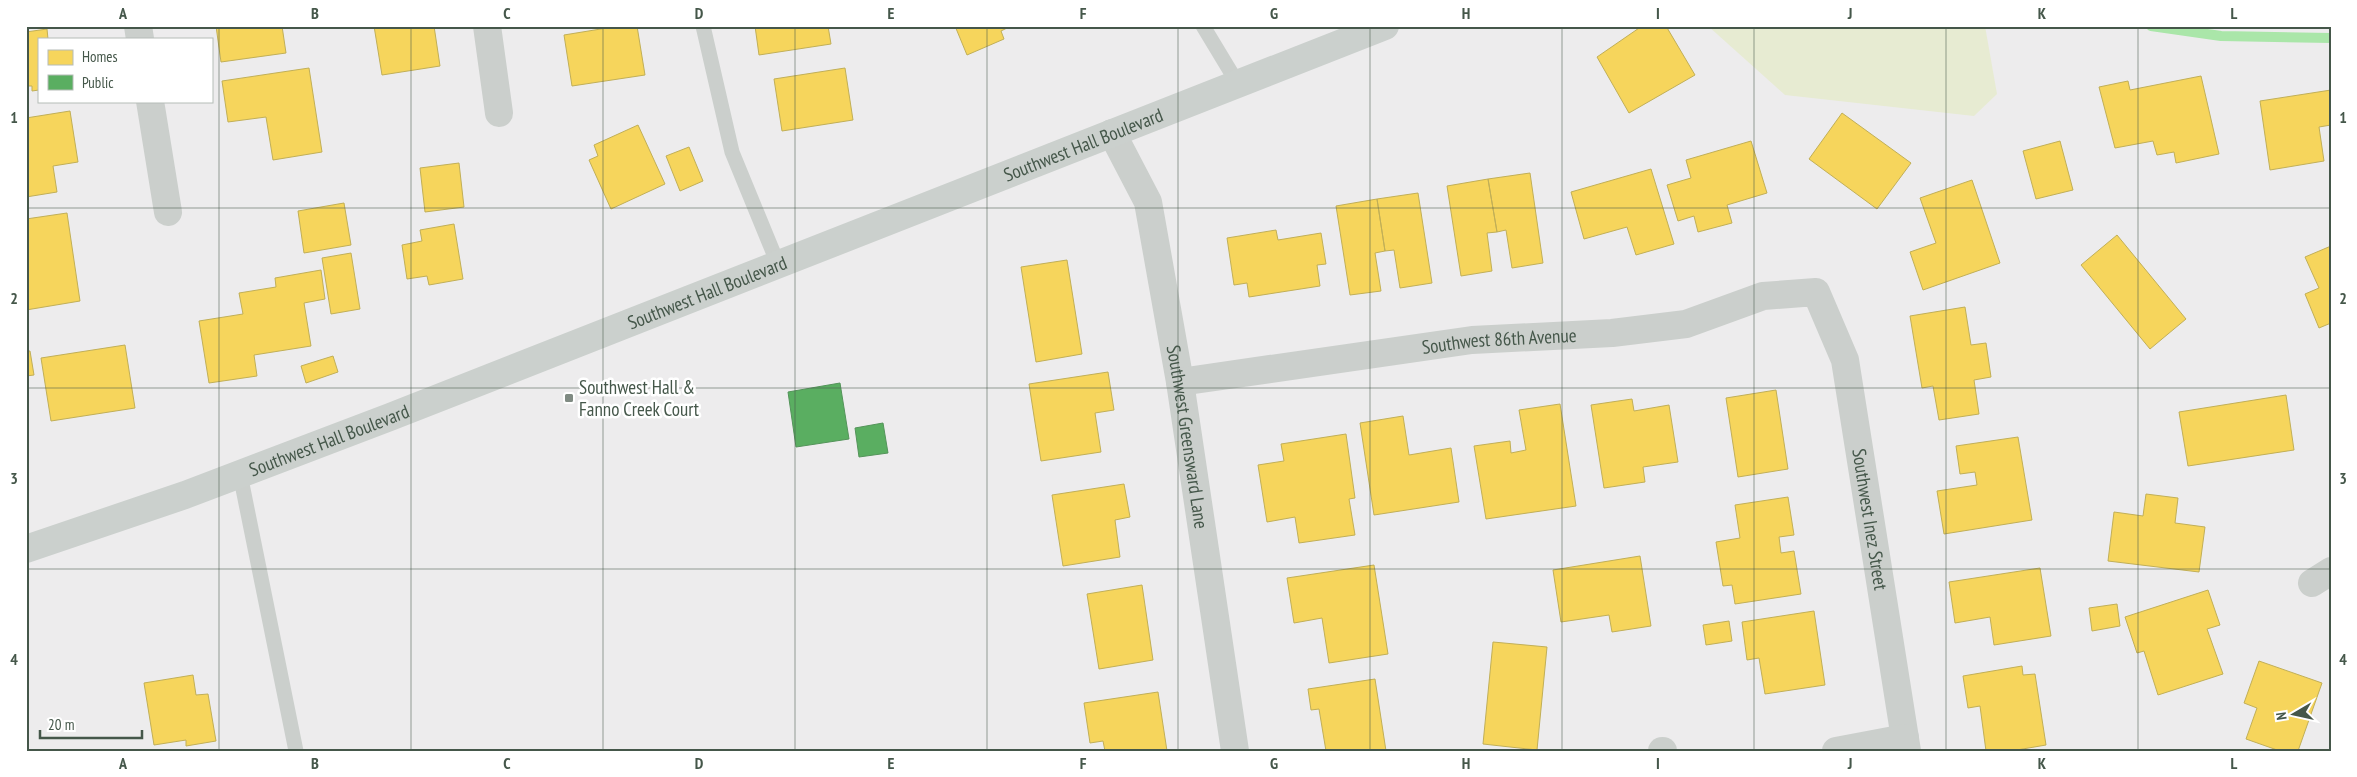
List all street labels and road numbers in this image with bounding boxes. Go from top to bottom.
street label: Southwest Hall Boulevard [1000,102,1166,187]
street label: Southwest Hall Boulevard [624,250,790,335]
street label: Southwest 86th Avenue [1420,323,1577,359]
street label: Southwest Greensward Lane [1162,343,1214,530]
street label: Southwest Hall Boulevard [246,399,412,482]
street label: Southwest Inez Street [1847,447,1893,593]

